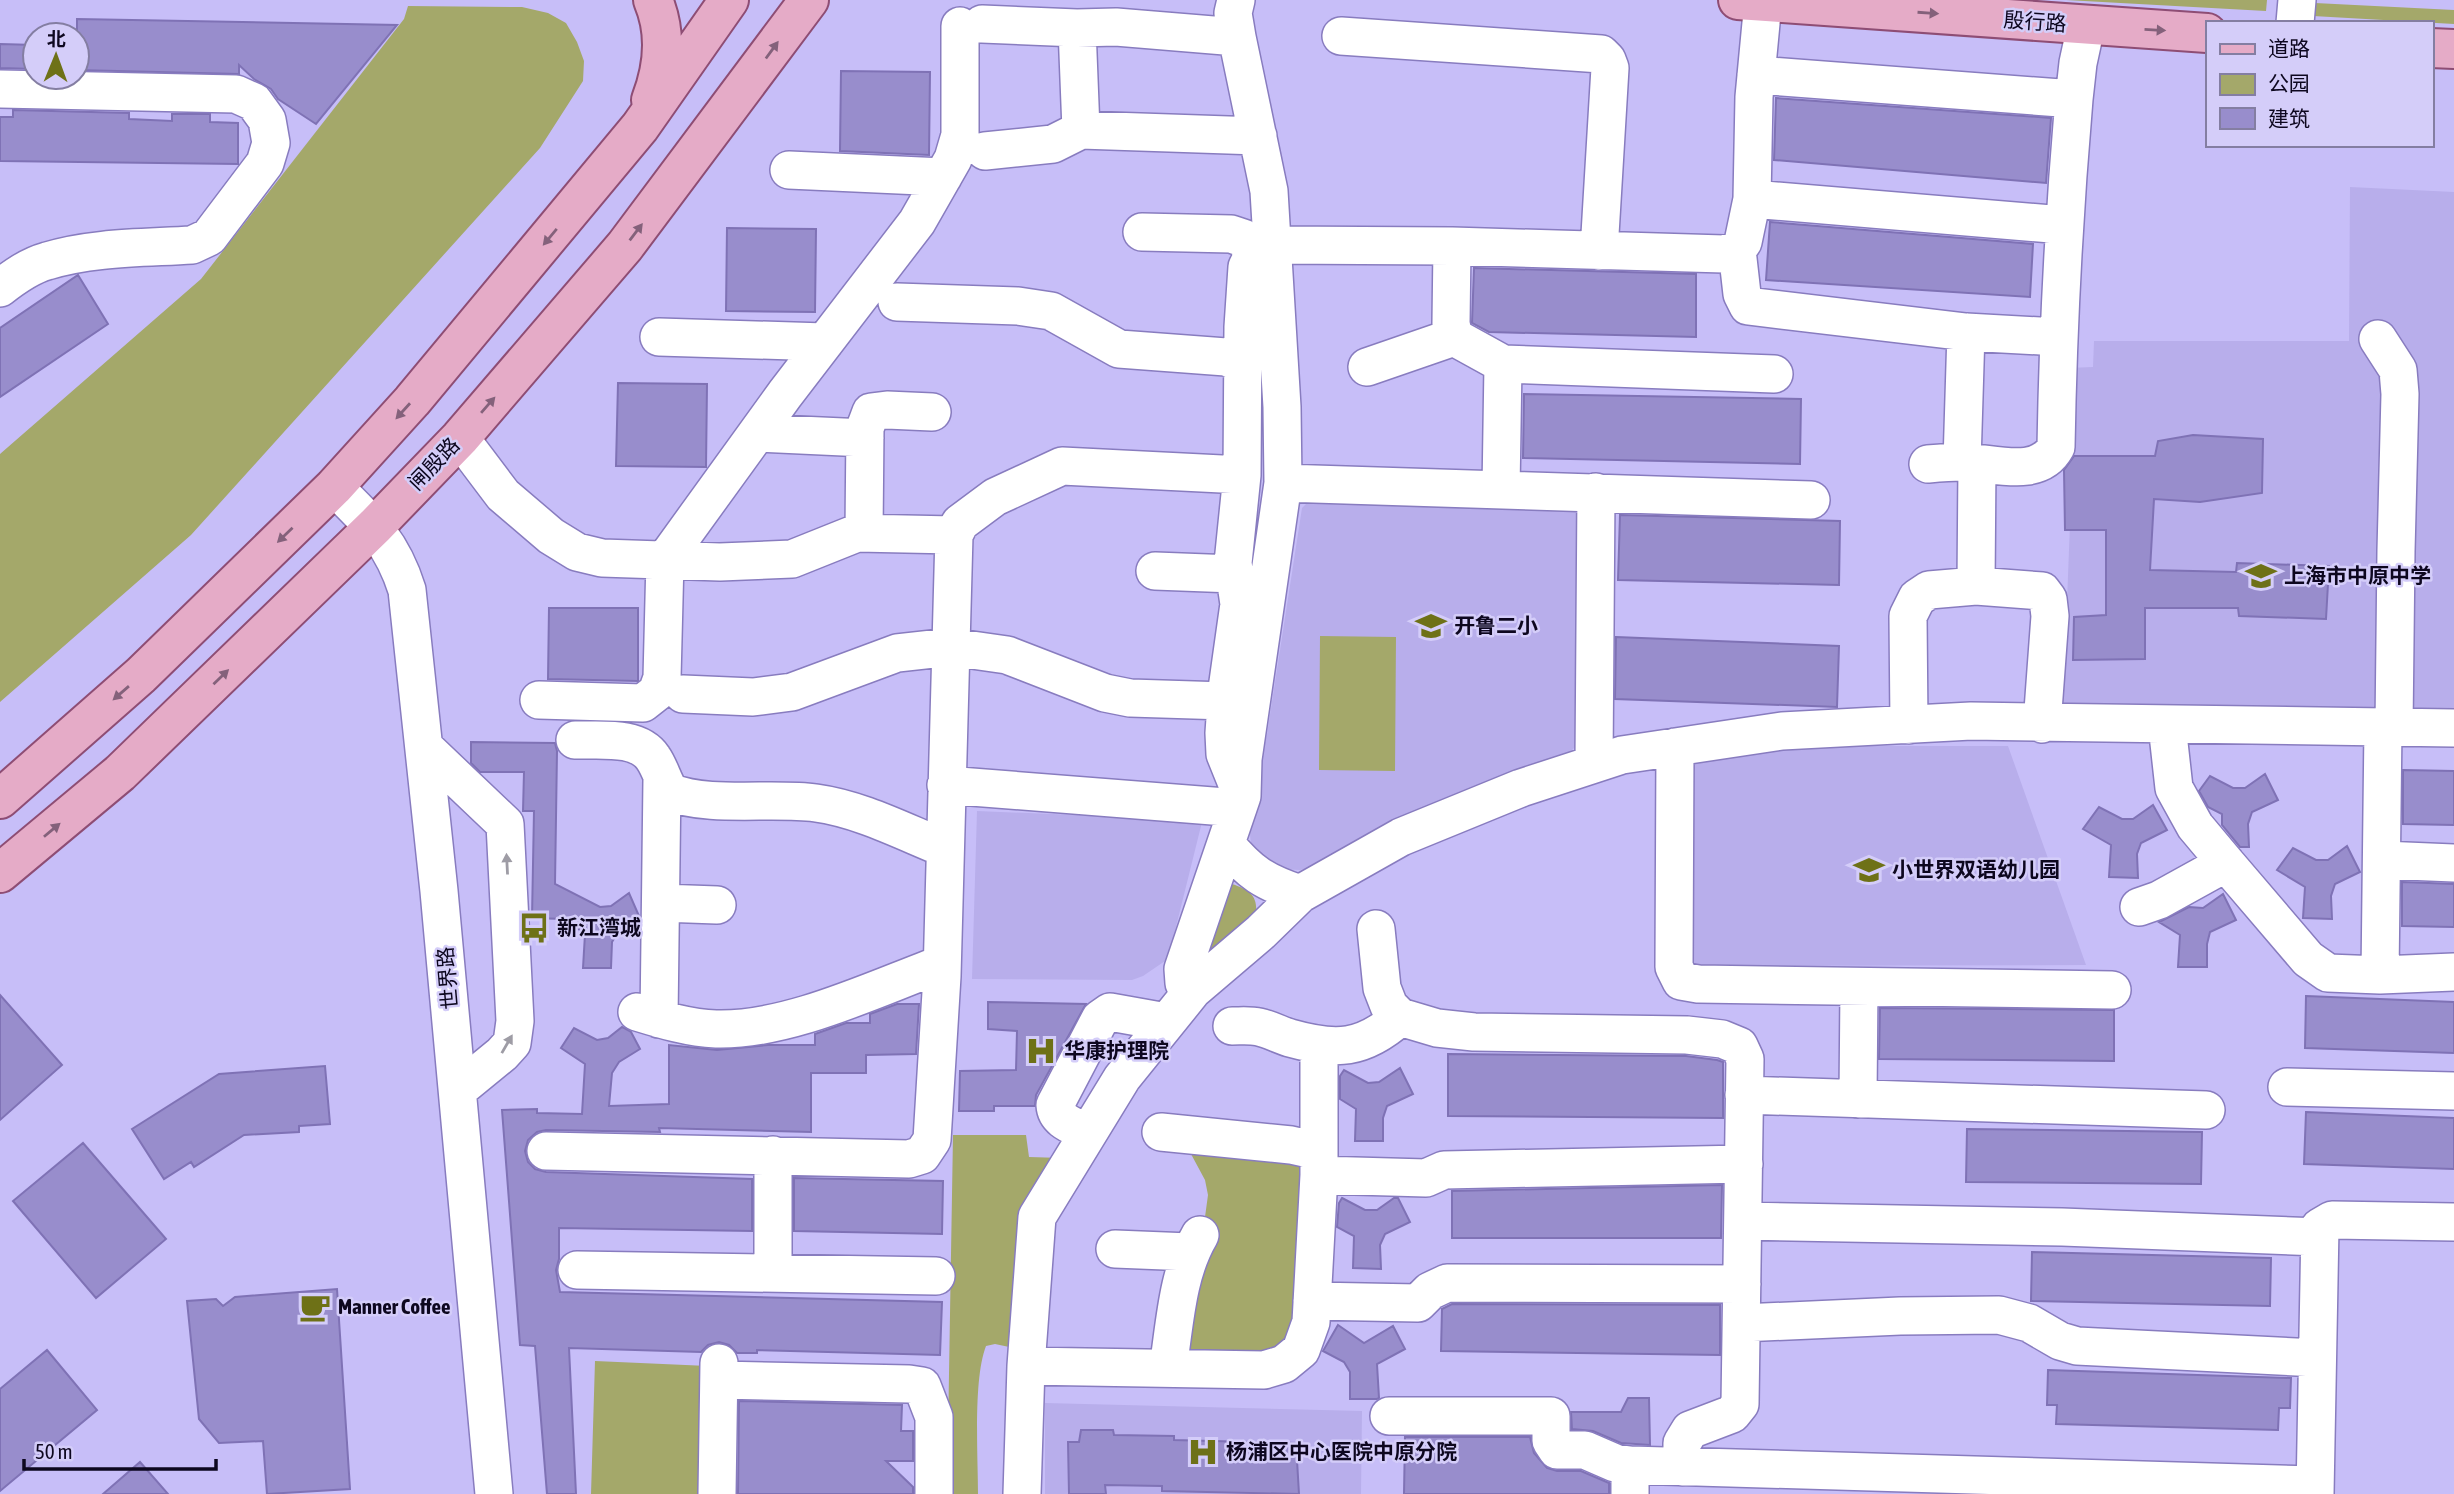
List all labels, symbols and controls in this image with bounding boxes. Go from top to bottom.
street label: 殷行路 [2003,7,2067,35]
one-way arrow [1917,8,1939,19]
north arrow [21,21,91,91]
legend [2206,21,2433,147]
one-way arrow [2144,25,2166,36]
text: 北 [47,28,66,50]
text: 道路 [2268,36,2310,60]
one-way arrow [765,41,779,59]
text: 公园 [2268,71,2310,95]
text: 建筑 [2268,106,2310,130]
one-way arrow [628,223,642,241]
one-way arrow [543,228,558,245]
one-way arrow [480,396,496,414]
one-way arrow [396,402,411,419]
street label: 闸殷路 [403,432,464,494]
one-way arrow [277,526,294,542]
school or university icon: 上海市中原中学 [2244,559,2278,593]
place label: 上海市中原中学 [2284,563,2431,587]
school or university icon: 开鲁二小 [1414,609,1448,643]
place label: 开鲁二小 [1454,613,1538,637]
one-way arrow [212,669,229,685]
one-way arrow [112,685,130,701]
one-way arrow [43,822,61,837]
one-way arrow [501,853,512,875]
school or university icon: 小世界双语幼儿园 [1852,853,1886,887]
place label: 小世界双语幼儿园 [1892,857,2060,881]
bus stop icon: 新江湾城 [517,911,551,945]
place label: 新江湾城 [557,915,641,939]
street label: 世界路 [432,946,462,1011]
hospital icon: 华康护理院 [1024,1034,1058,1068]
one-way arrow [501,1035,513,1054]
place label: 华康护理院 [1064,1038,1169,1062]
cafe icon: Manner Coffee [298,1290,332,1324]
place label: Manner Coffee [338,1294,450,1318]
scale bar [24,1428,217,1472]
hospital icon: 杨浦区中心医院中原分院 [1186,1435,1220,1469]
text: 50 m [35,1439,73,1463]
place label: 杨浦区中心医院中原分院 [1226,1439,1457,1463]

